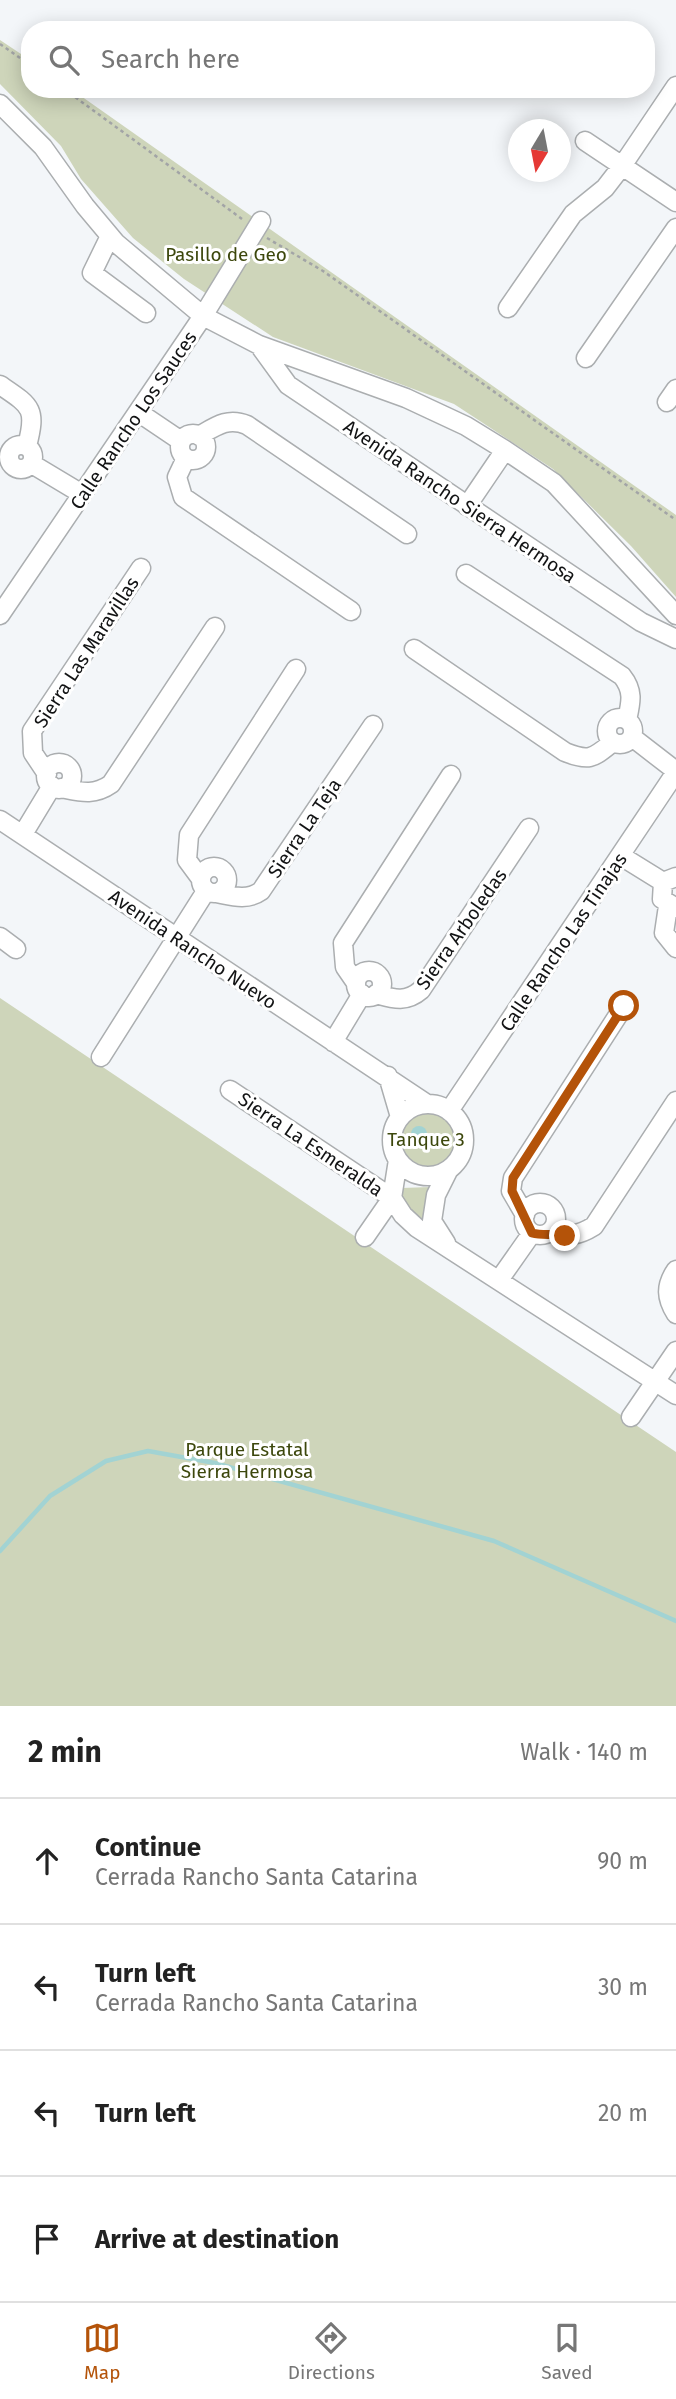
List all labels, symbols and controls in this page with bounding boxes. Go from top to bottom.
search box [21,21,655,98]
icon: search [45,41,83,79]
text: Search here [101,44,240,75]
north arrow [508,119,571,182]
park label: Pasillo de Geo [165,243,287,266]
street label: Calle Rancho Los Sauces [65,327,202,514]
street label: Avenida Rancho Sierra Hermosa [339,415,580,588]
street label: Sierra Las Maravillas [29,572,144,732]
street label: Sierra La Teja [263,774,346,882]
street label: Calle Rancho Las Tinajas [495,849,632,1036]
street label: Sierra Arboledas [411,864,512,994]
street label: Avenida Rancho Nuevo [104,885,281,1014]
route start [608,990,639,1021]
street label: Sierra La Esmeralda [234,1087,387,1201]
park label: Tanque 3 [387,1128,465,1151]
route end [549,1220,580,1251]
park label: Parque Estatal Sierra Hermosa [181,1438,313,1483]
text: 2 min [28,1734,102,1770]
text: Walk · 140 m [520,1738,648,1766]
text: Continue [95,1832,201,1863]
icon: ahead [28,1842,66,1880]
text: 90 m [597,1847,648,1875]
text: Cerrada Rancho Santa Catarina [95,1863,418,1891]
text: Turn left [95,1958,196,1989]
icon: left [28,1968,66,2006]
text: 30 m [598,1973,648,2001]
text: Cerrada Rancho Santa Catarina [95,1989,418,2017]
icon: left [28,2094,66,2132]
text: Turn left [95,2098,196,2129]
text: 20 m [598,2099,648,2127]
icon: arrive [28,2220,66,2258]
text: Arrive at destination [95,2224,339,2255]
tab: Map [83,2319,121,2384]
tab: Directions [288,2319,375,2384]
tab: Saved [541,2319,593,2384]

